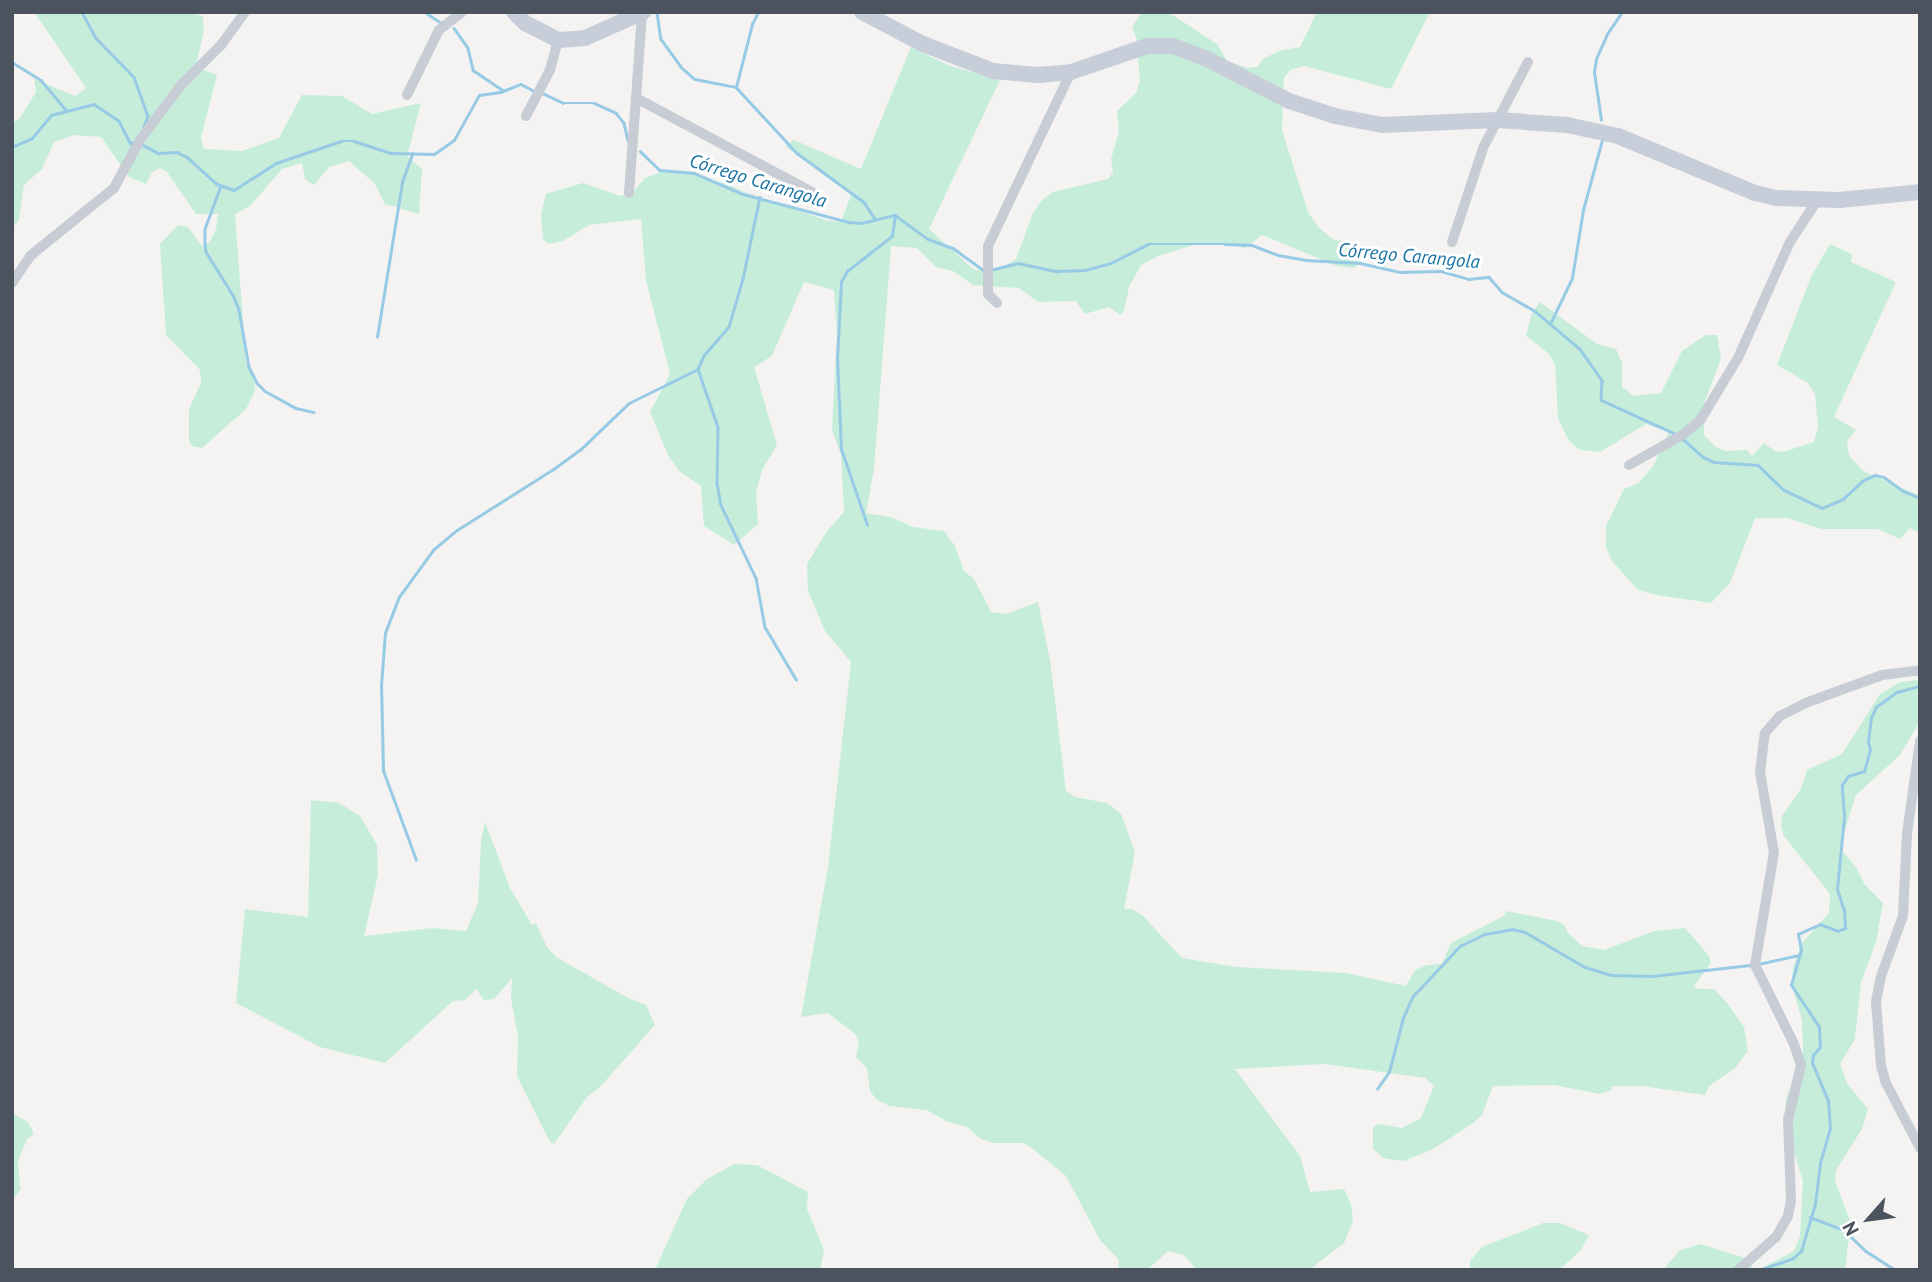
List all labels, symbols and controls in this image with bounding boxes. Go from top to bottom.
water label: Córrego Carangola [687,149,829,213]
water label: Córrego Carangola [1337,238,1481,274]
north arrow [1834,1184,1904,1254]
text: N [1837,1218,1864,1240]

